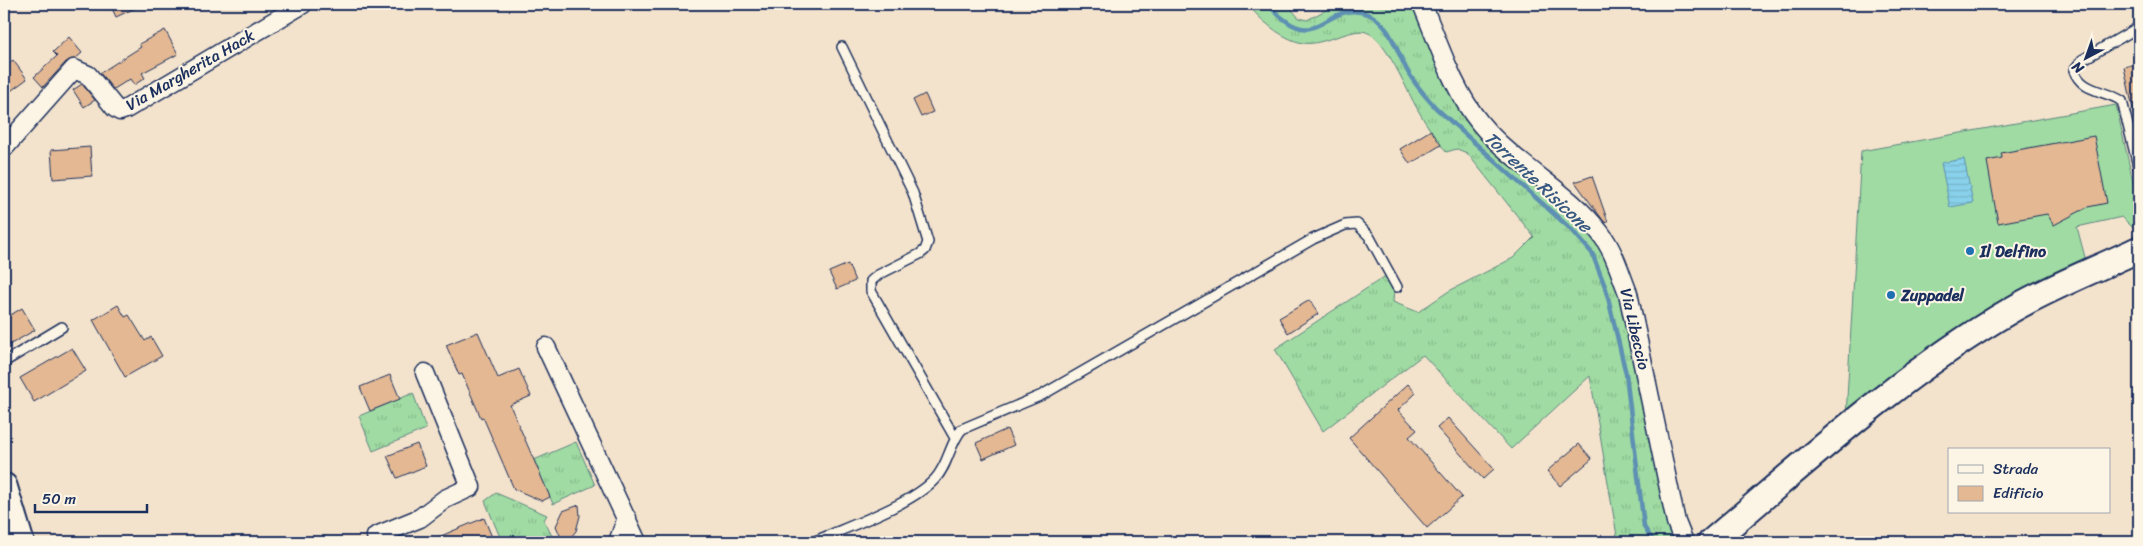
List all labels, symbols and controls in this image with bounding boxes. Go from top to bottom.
street label: Via Margherita Hack [120,21,261,119]
north arrow [2060,32,2110,82]
text: N [2066,55,2090,81]
water label: Torrente Risicone [1476,123,1601,242]
place label: Il Delfino [1979,237,2047,266]
marker: Il Delfino [1964,245,1976,257]
place label: Zuppadel [1900,281,1965,310]
street label: Via Libeccio [1612,285,1659,373]
marker: Zuppadel [1885,289,1897,301]
legend [1948,448,2110,514]
text: Strada [1993,456,2039,482]
text: Edificio [1993,480,2044,506]
scale bar [35,481,148,513]
text: 50 m [42,486,77,512]

